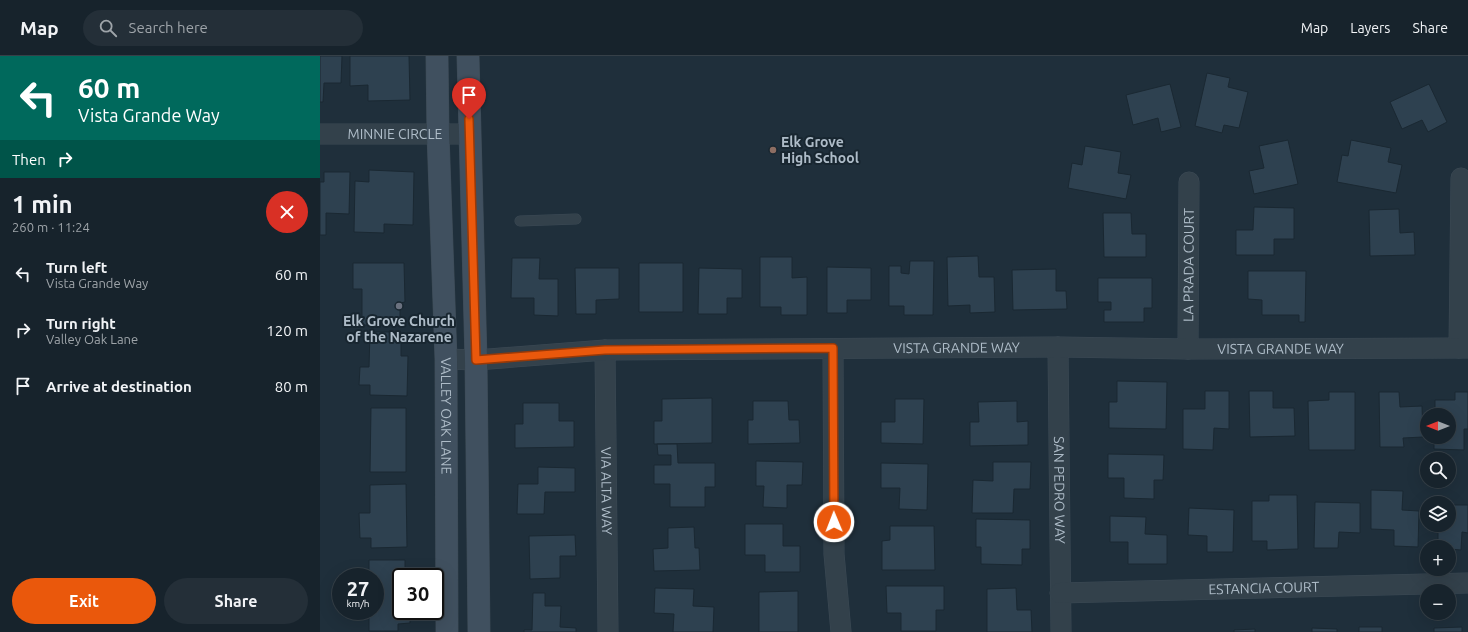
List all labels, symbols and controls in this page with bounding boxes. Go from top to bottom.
search box [83,10,363,46]
text: Map [20,17,59,39]
icon: search [97,17,119,39]
text: Search here [129,19,208,36]
text: Map [1301,20,1328,36]
text: Layers [1350,20,1390,36]
text: Share [1412,20,1448,36]
icon: left [12,72,64,124]
text: 60 m [78,72,140,103]
pin [452,78,486,119]
icon: arrive [458,84,480,106]
text: Vista Grande Way [78,105,220,125]
street label: MINNIE CIRCLE [348,126,443,142]
place label: Elk Grove High School [781,134,859,166]
marker: Elk Grove High School [768,145,778,155]
icon: right [54,148,76,170]
text: Then [12,151,46,168]
text: 1 min [12,191,73,218]
button: close [266,191,308,233]
street label: LA PRADA COURT [1180,208,1197,322]
text: 260 m · 11:24 [12,220,90,234]
text: Turn left [46,259,107,276]
icon: left [12,263,34,285]
text: 60 m [275,266,308,283]
text: Vista Grande Way [46,276,148,290]
marker: Elk Grove Church of the Nazarene [394,301,404,311]
place label: Elk Grove Church of the Nazarene [343,313,455,345]
text: Turn right [46,315,116,332]
icon: right [12,319,34,341]
text: 120 m [266,322,308,339]
text: Valley Oak Lane [46,332,138,346]
street label: VISTA GRANDE WAY [893,339,1020,356]
street label: VISTA GRANDE WAY [1217,340,1344,357]
street label: VALLEY OAK LANE [438,357,454,474]
icon: arrive [12,375,34,397]
text: Arrive at destination [46,378,192,395]
text: 80 m [275,378,308,395]
north arrow [1420,408,1456,444]
map controls [1420,408,1456,620]
street label: SAN PEDRO WAY [1051,436,1068,544]
street label: VIA ALTA WAY [598,447,615,535]
button: search [1420,452,1456,488]
button: layers [1420,496,1456,532]
position arrow [813,501,855,543]
button: + [1420,540,1456,576]
speed limit sign: 30 [392,568,444,620]
text: 27 [347,577,369,600]
button: Exit [12,578,156,624]
button: Share [164,578,308,624]
street label: ESTANCIA COURT [1208,579,1320,597]
button: − [1420,584,1456,620]
text: km/h [346,598,370,609]

